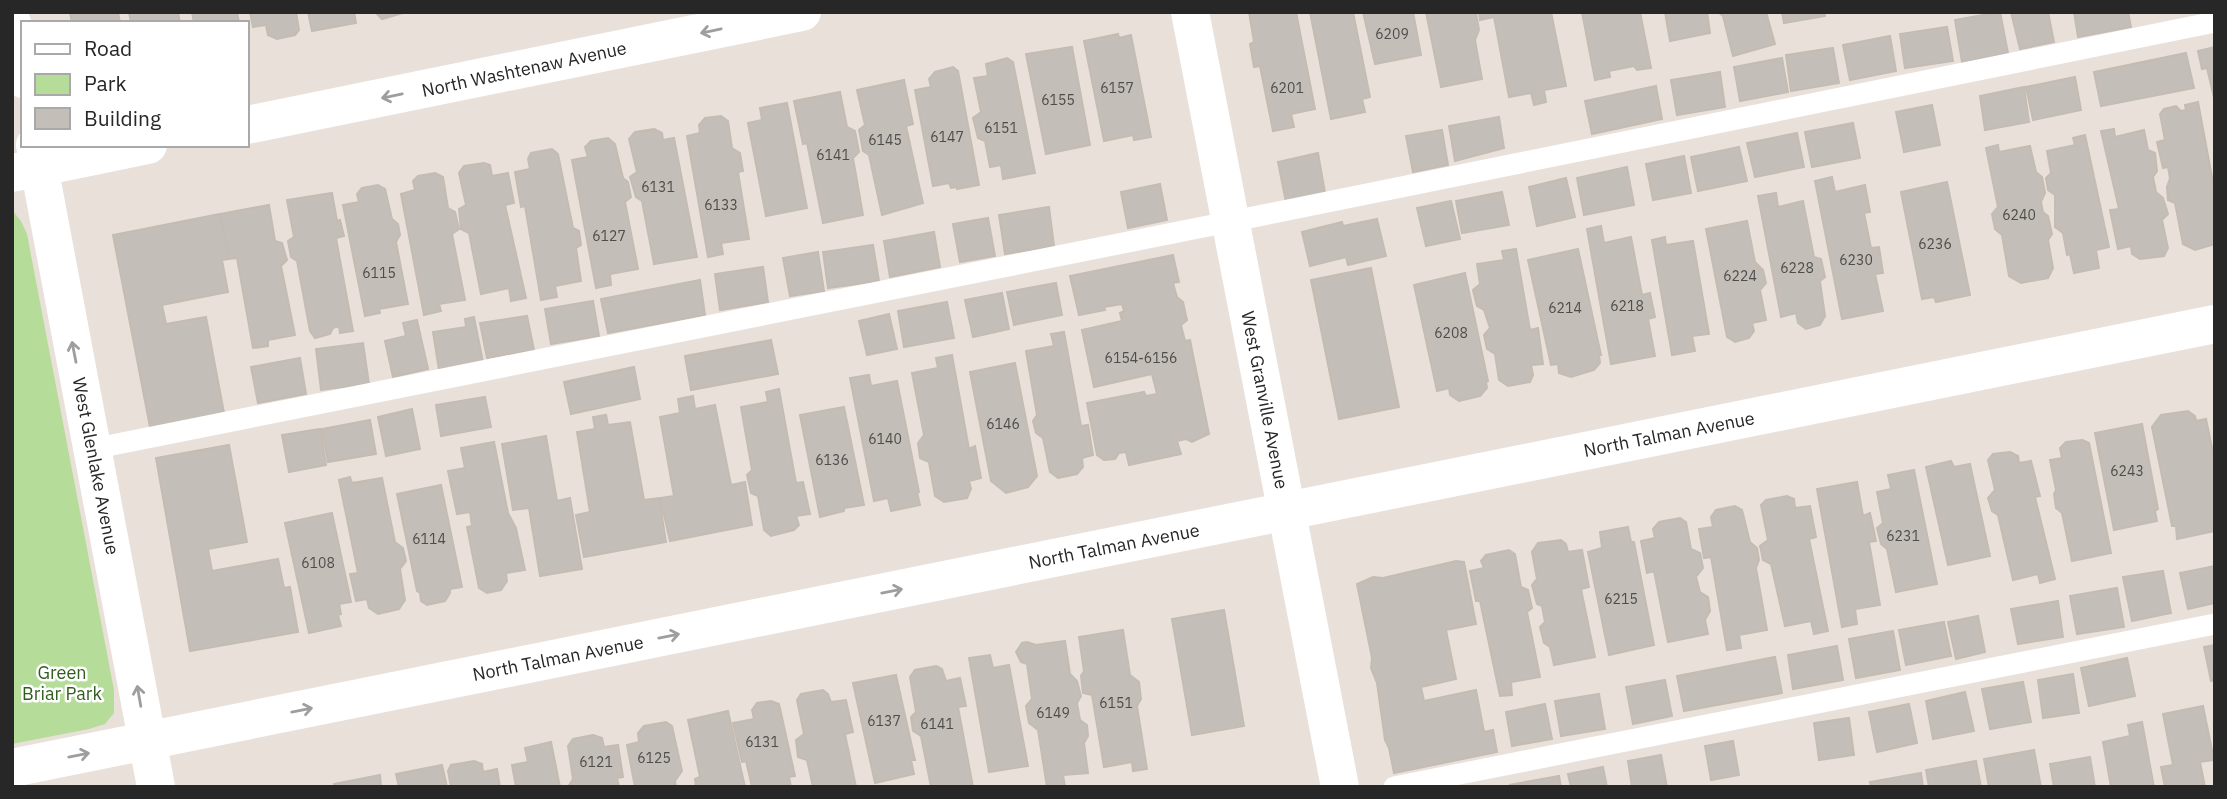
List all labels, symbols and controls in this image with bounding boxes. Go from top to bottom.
legend [21,21,248,147]
one-way arrow [700,24,723,38]
house number: 6209 [1375,25,1409,43]
text: Road [84,34,132,62]
street label: North Washtenaw Avenue [419,36,629,102]
text: Park [84,69,127,97]
house number: 6157 [1100,79,1134,97]
house number: 6201 [1270,79,1304,97]
one-way arrow [381,89,404,103]
house number: 6155 [1041,91,1075,109]
text: Building [84,104,161,132]
house number: 6151 [984,119,1018,137]
house number: 6147 [930,128,964,146]
house number: 6145 [868,131,902,149]
house number: 6141 [816,146,850,164]
house number: 6131 [641,178,675,196]
house number: 6133 [704,196,738,214]
house number: 6240 [2002,206,2036,224]
house number: 6127 [592,227,626,245]
house number: 6236 [1918,235,1952,253]
house number: 6230 [1839,251,1873,269]
house number: 6228 [1780,259,1814,277]
house number: 6115 [362,264,396,282]
house number: 6224 [1723,267,1757,285]
house number: 6218 [1610,297,1644,315]
house number: 6214 [1548,299,1582,317]
street label: West Granville Avenue [1236,309,1294,491]
house number: 6208 [1434,324,1468,342]
one-way arrow [67,341,80,364]
house number: 6154-6156 [1105,349,1177,367]
street label: West Glenlake Avenue [68,375,125,557]
street label: North Talman Avenue [1582,406,1757,462]
house number: 6146 [986,415,1020,433]
house number: 6140 [868,430,902,448]
house number: 6136 [815,451,849,469]
house number: 6243 [2110,462,2144,480]
street label: North Talman Avenue [1027,518,1202,574]
house number: 6231 [1886,527,1920,545]
house number: 6114 [412,530,446,548]
house number: 6108 [301,554,335,572]
one-way arrow [880,583,903,597]
house number: 6215 [1604,590,1638,608]
one-way arrow [657,628,680,642]
street label: North Talman Avenue [471,630,646,686]
park label: Green Briar Park [22,661,102,705]
one-way arrow [132,685,145,707]
house number: 6151 [1099,694,1133,712]
one-way arrow [290,703,313,716]
house number: 6149 [1036,704,1070,722]
house number: 6137 [867,712,901,730]
house number: 6141 [920,715,954,733]
house number: 6131 [745,733,779,751]
one-way arrow [67,747,90,761]
house number: 6125 [637,749,671,767]
house number: 6121 [579,753,613,771]

